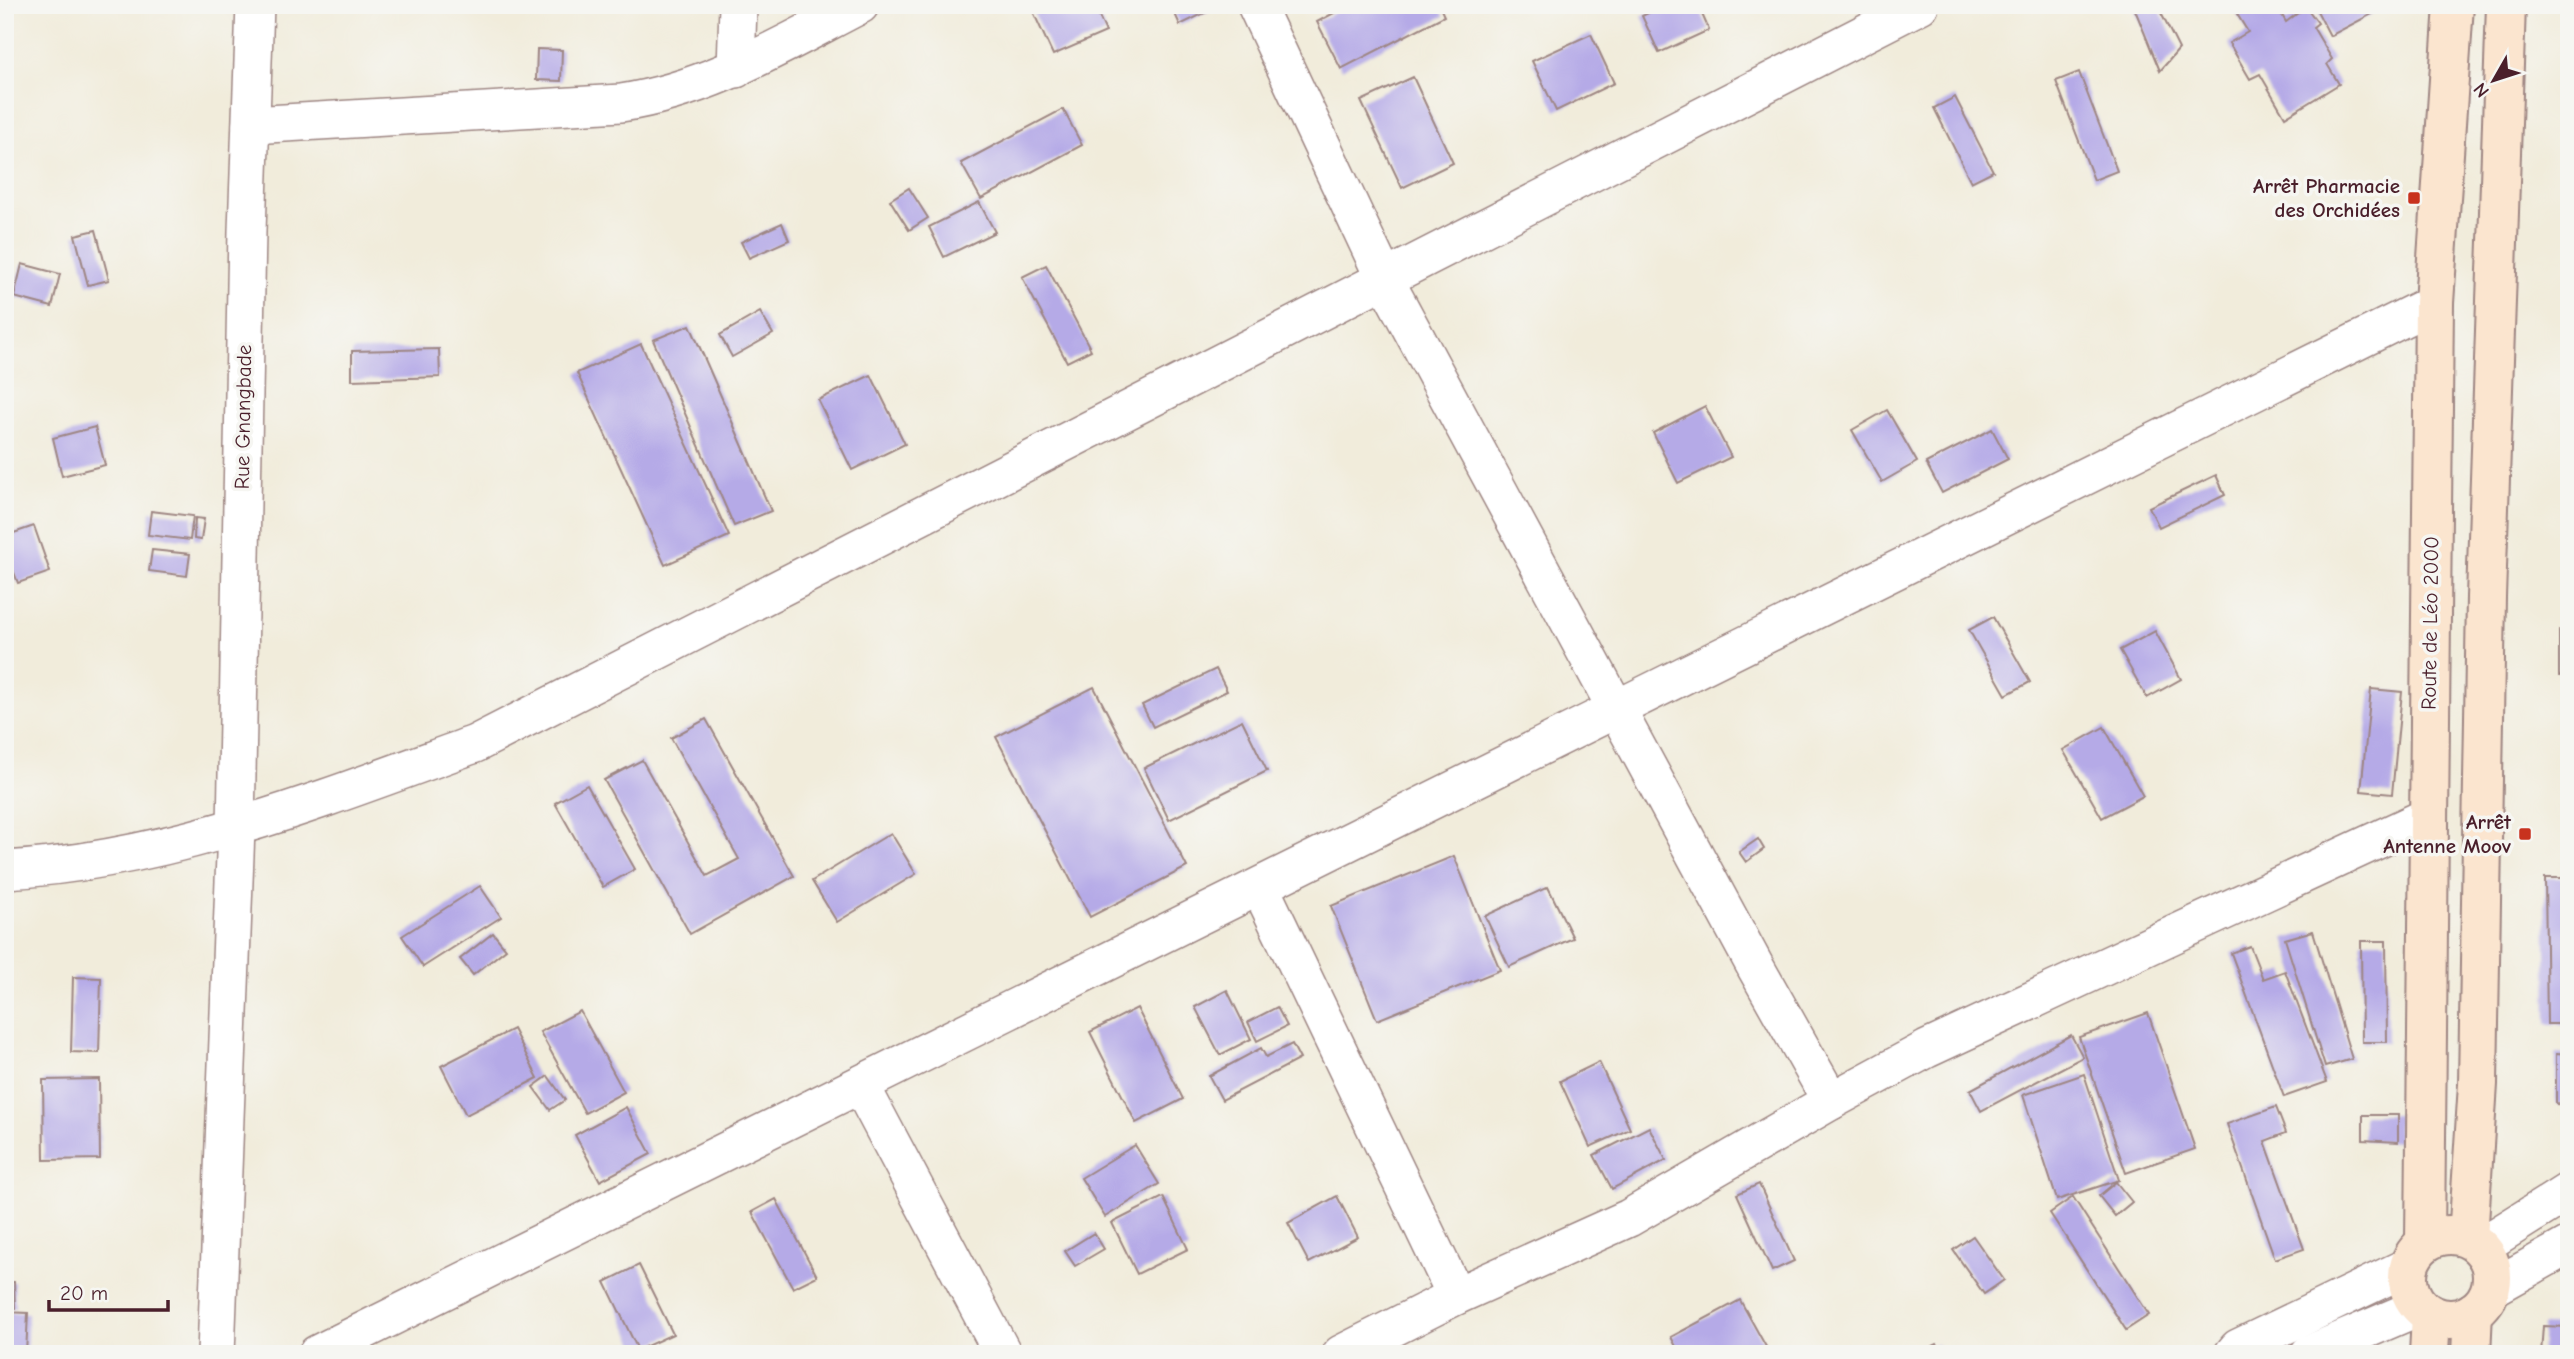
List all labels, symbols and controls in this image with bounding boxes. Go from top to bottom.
north arrow [2458,46,2528,116]
text: N [2469,78,2494,102]
place label: Arrêt Pharmacie des Orchidées [2253,174,2400,222]
marker: Arrêt Pharmacie des Orchidées [2406,190,2422,206]
street label: Rue Gnangbade [230,344,256,490]
street label: Route de Léo 2000 [2416,536,2444,710]
place label: Arrêt Antenne Moov [2383,810,2512,858]
marker: Arrêt Antenne Moov [2517,826,2533,842]
scale bar [49,1268,168,1312]
text: 20 m [60,1281,108,1305]

